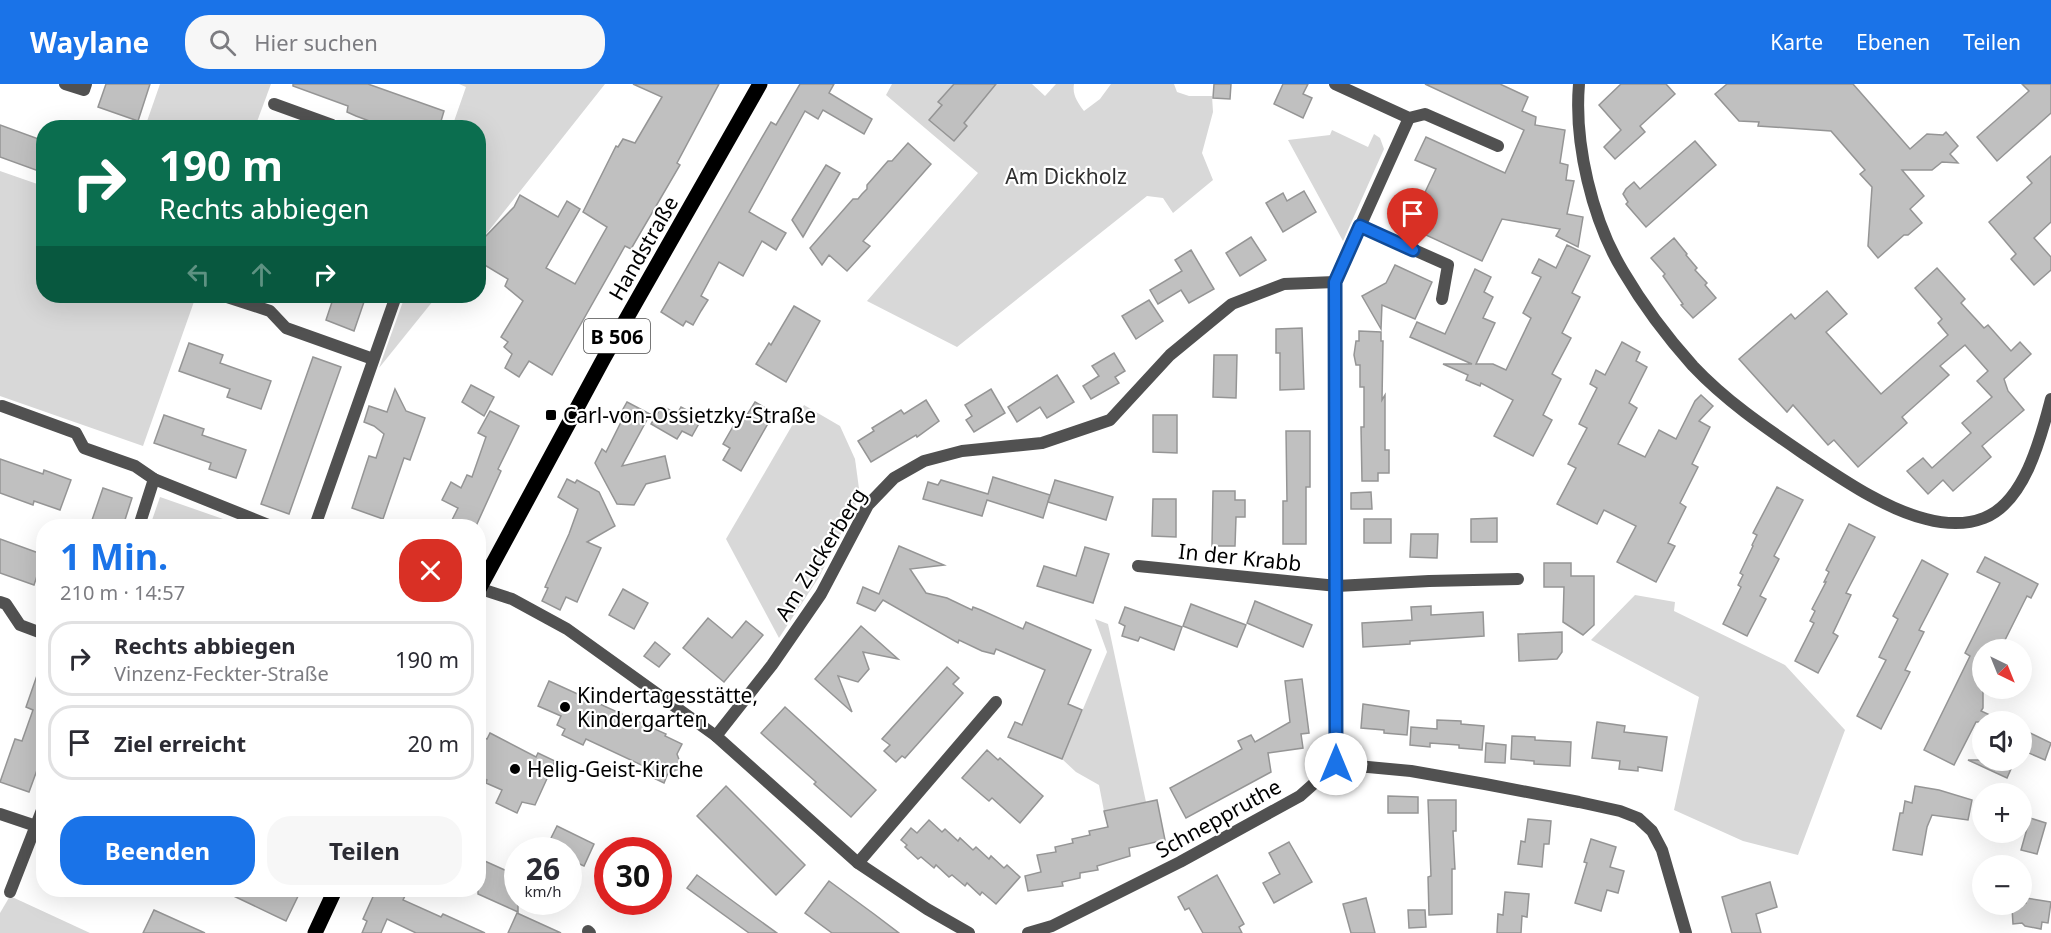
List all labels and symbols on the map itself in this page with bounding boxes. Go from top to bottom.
park label: Am Dickholz [1005,162,1127,190]
pin [1387,188,1438,250]
street label: Handstraße [602,191,684,305]
road number: B 506 [584,319,650,353]
place label: Carl-von-Ossietzky-Straße [563,401,816,429]
marker: Carl-von-Ossietzky-Straße [544,408,558,422]
street label: Am Zuckerberg [768,482,872,626]
street label: In der Krabb [1177,537,1303,577]
north arrow [1972,639,2032,699]
place label: Kindertagesstätte, Kindergarten [577,681,758,733]
marker: Kindertagesstätte, Kindergarten [558,700,572,714]
position arrow [1304,732,1368,796]
place label: Helig-Geist-Kirche [527,755,703,783]
marker: Helig-Geist-Kirche [508,762,522,776]
street label: Schneppruthe [1150,772,1286,864]
speed limit sign: 30 [594,837,672,915]

